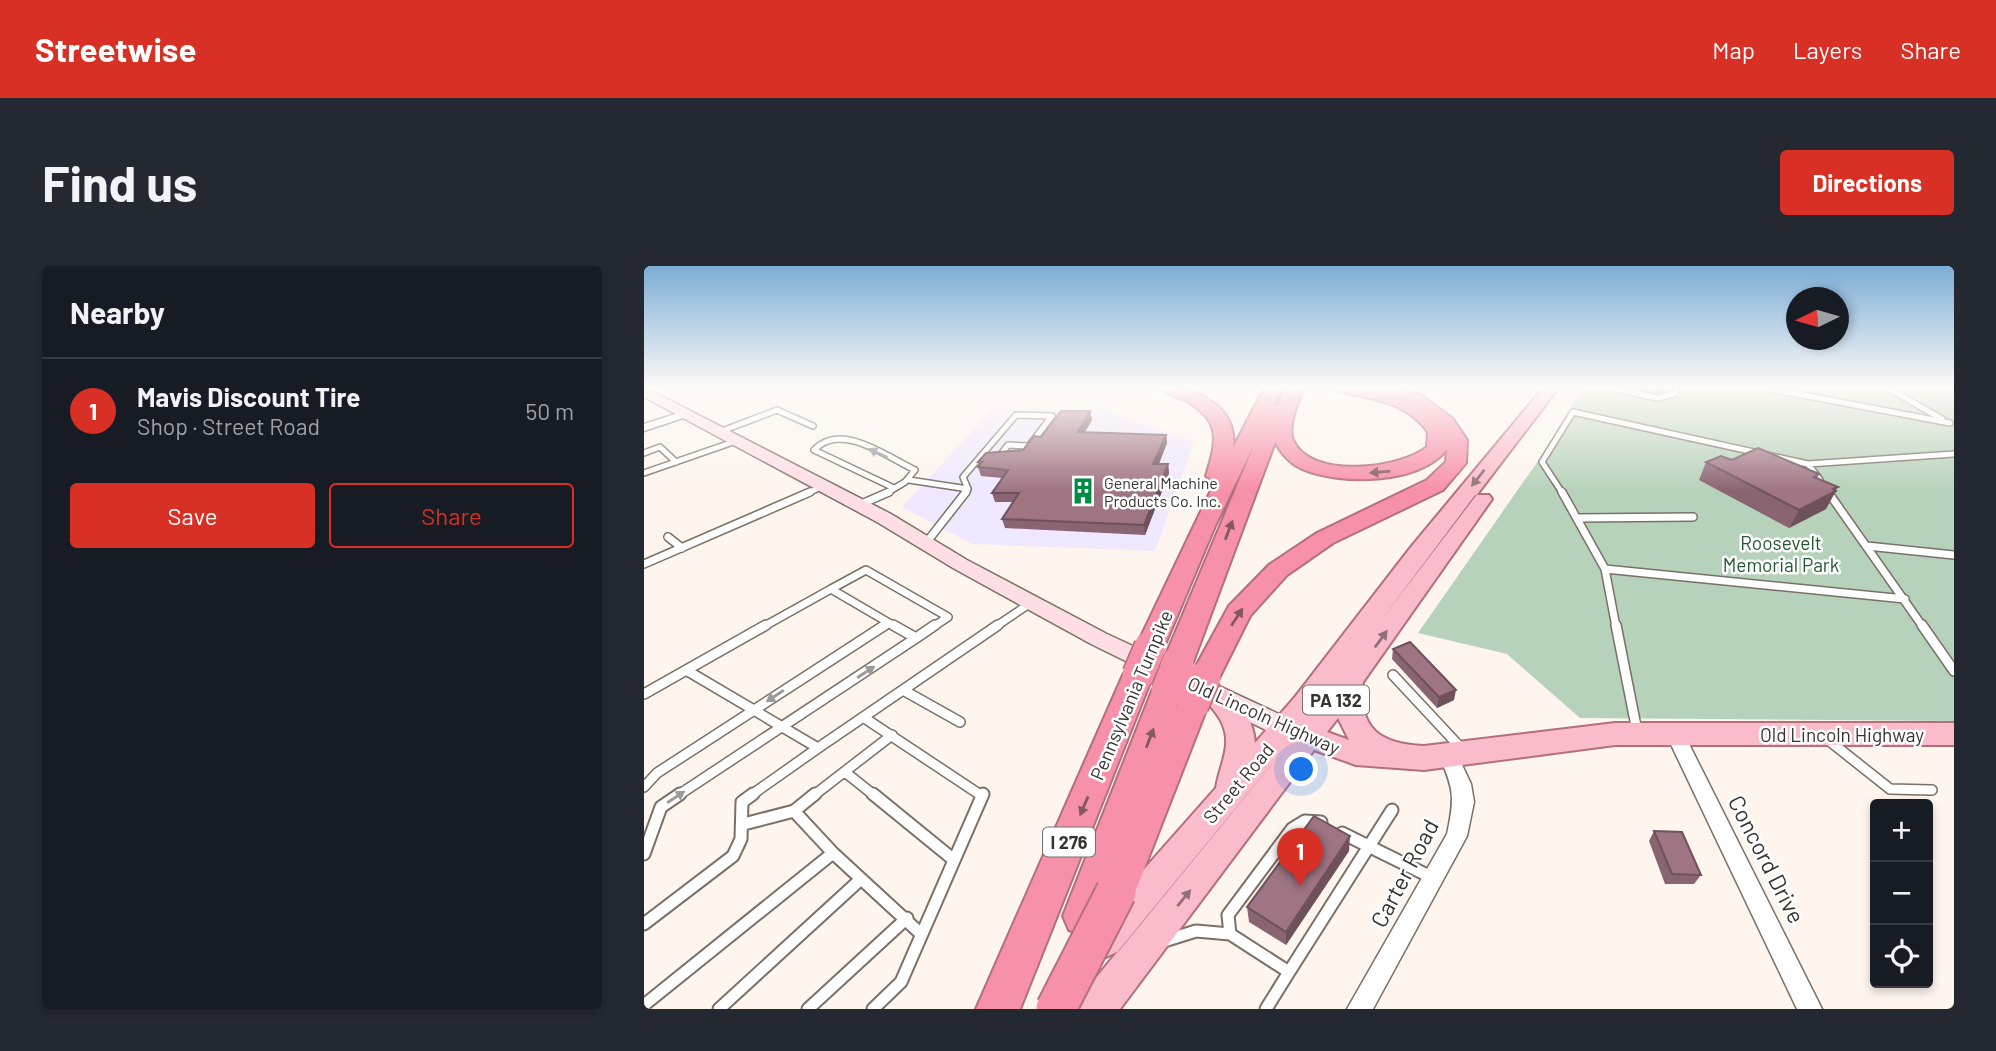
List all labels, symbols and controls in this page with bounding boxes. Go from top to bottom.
text: Streetwise [35,29,196,69]
text: Map [1712,35,1755,64]
text: Layers [1793,35,1862,64]
text: Share [1900,35,1961,64]
button: Directions [1780,150,1954,215]
text: Find us [42,153,197,212]
north arrow [1786,287,1849,350]
text: Nearby [70,294,165,330]
text: Mavis Discount Tire [137,381,360,412]
text: 1 [89,397,97,425]
text: 50 m [526,397,574,425]
text: Shop · Street Road [137,412,320,440]
one-way arrow [868,447,889,458]
one-way arrow [1369,467,1391,478]
one-way arrow [1471,469,1486,486]
place label: General Machine Products Co. Inc. [1104,473,1221,510]
building icon: General Machine Products Co. Inc. [1068,476,1098,506]
button: Save [70,483,315,548]
button: Share [329,483,574,548]
one-way arrow [1224,519,1235,540]
park label: Roosevelt Memorial Park [1723,531,1839,576]
street label: Pennsylvania Turnpike [1085,607,1177,783]
one-way arrow [1230,607,1243,626]
one-way arrow [1374,630,1388,648]
one-way arrow [856,665,875,678]
street label: Old Lincoln Highway [1184,671,1344,759]
road number: PA 132 [1303,686,1369,714]
one-way arrow [766,690,785,703]
street label: Old Lincoln Highway [1760,723,1924,746]
one-way arrow [1144,727,1155,748]
street label: Street Road [1198,738,1278,828]
your location [1284,752,1318,786]
street label: Concord Drive [1723,790,1811,928]
one-way arrow [666,791,685,804]
one-way arrow [1078,796,1090,816]
map controls [1870,799,1933,988]
button: + [1870,799,1933,862]
street label: Carter Road [1364,814,1444,932]
road number: I 276 [1043,828,1095,856]
pin: 1 [1277,828,1323,886]
button: − [1870,862,1933,925]
one-way arrow [1176,889,1191,907]
button: locate [1870,925,1933,988]

